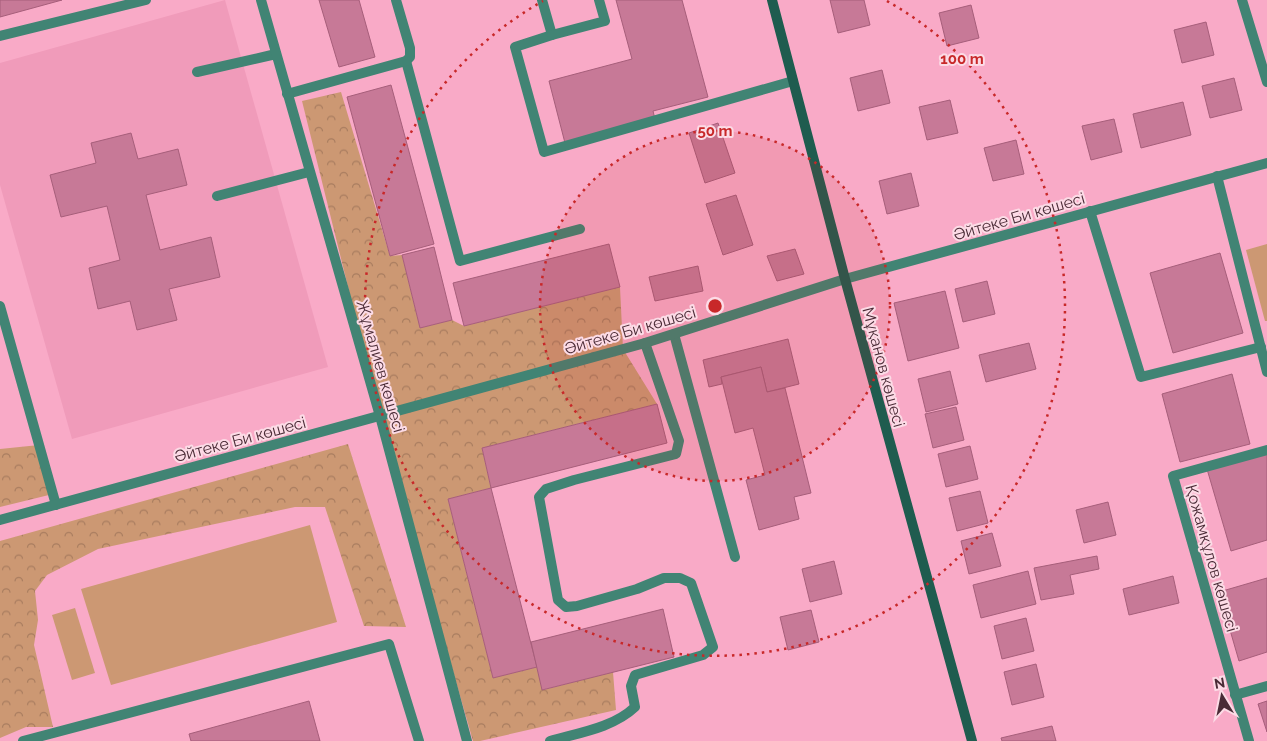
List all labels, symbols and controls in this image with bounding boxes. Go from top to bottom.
text: 100 m [940,50,984,68]
text: 50 m [697,122,733,140]
street label: Әйтеке Би көшесі [951,189,1087,244]
centre of rings [706,297,724,315]
street label: Жұмалиев көшесі [353,298,409,435]
street label: Әйтеке Би көшесі [562,303,698,358]
street label: Мұқанов көшесі [858,305,909,429]
street label: Әйтеке Би көшесі [172,413,308,466]
street label: Қожамқұлов көшесі [1181,482,1242,634]
north arrow [1197,671,1247,721]
text: N [1213,674,1226,692]

